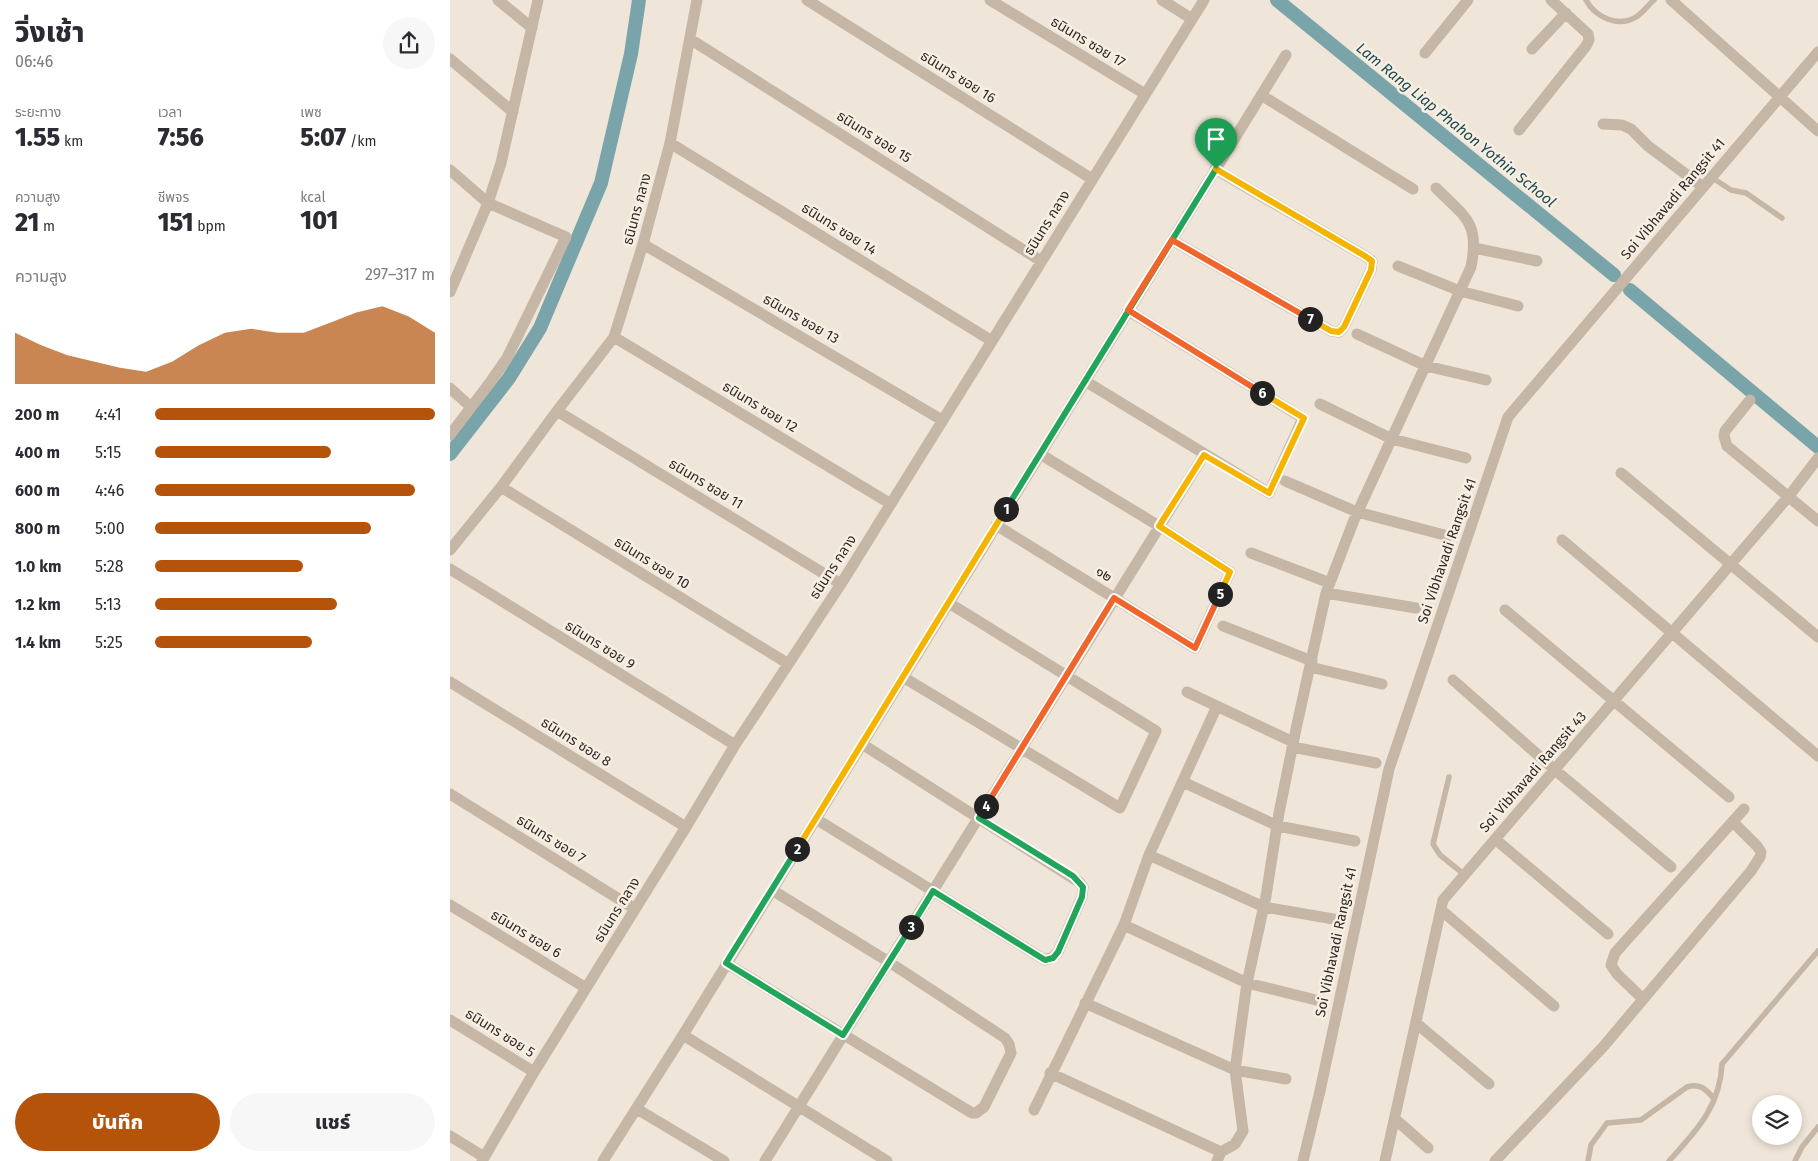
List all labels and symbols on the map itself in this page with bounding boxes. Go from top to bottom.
street label: ธนินทร ซอย 17 [1048,13,1128,71]
water label: Lam Rang Liap Phahon Yothin School [1353,39,1559,211]
street label: ธนินทร ซอย 16 [917,47,999,107]
street label: ธนินทร ซอย 15 [834,107,914,167]
pin [1195,118,1237,169]
street label: Soi Vibhavadi Rangsit 41 [1617,135,1729,263]
street label: ธนินทร กลาง [619,171,655,247]
street label: ธนินทร กลาง [1020,187,1074,259]
street label: ธนินทร ซอย 14 [798,199,880,259]
street label: ธนินทร ซอย 13 [760,290,842,348]
pin: 7 [1298,306,1322,332]
street label: ธนินทร ซอย 12 [719,378,801,436]
pin: 6 [1250,380,1274,406]
street label: ธนินทร ซอย 11 [666,455,746,513]
street label: Soi Vibhavadi Rangsit 41 [1414,476,1480,626]
pin: 1 [994,496,1018,522]
street label: ธนินทร กลาง [806,532,860,602]
street label: ธนินทร ซอย 10 [611,533,693,593]
street label: ๑๒ [1093,562,1115,586]
pin: 5 [1208,582,1232,606]
street label: ธนินทร ซอย 9 [562,617,638,673]
street label: Soi Vibhavadi Rangsit 43 [1476,708,1590,836]
street label: ธนินทร ซอย 8 [538,714,614,770]
pin: 4 [974,794,998,818]
street label: ธนินทร ซอย 7 [513,811,589,867]
pin: 2 [784,836,810,862]
street label: Soi Vibhavadi Rangsit 41 [1312,866,1360,1018]
street label: ธนินทร กลาง [590,874,644,946]
street label: ธนินทร ซอย 6 [488,906,564,962]
pin: 3 [898,914,924,940]
street label: ธนินทร ซอย 5 [462,1005,538,1061]

